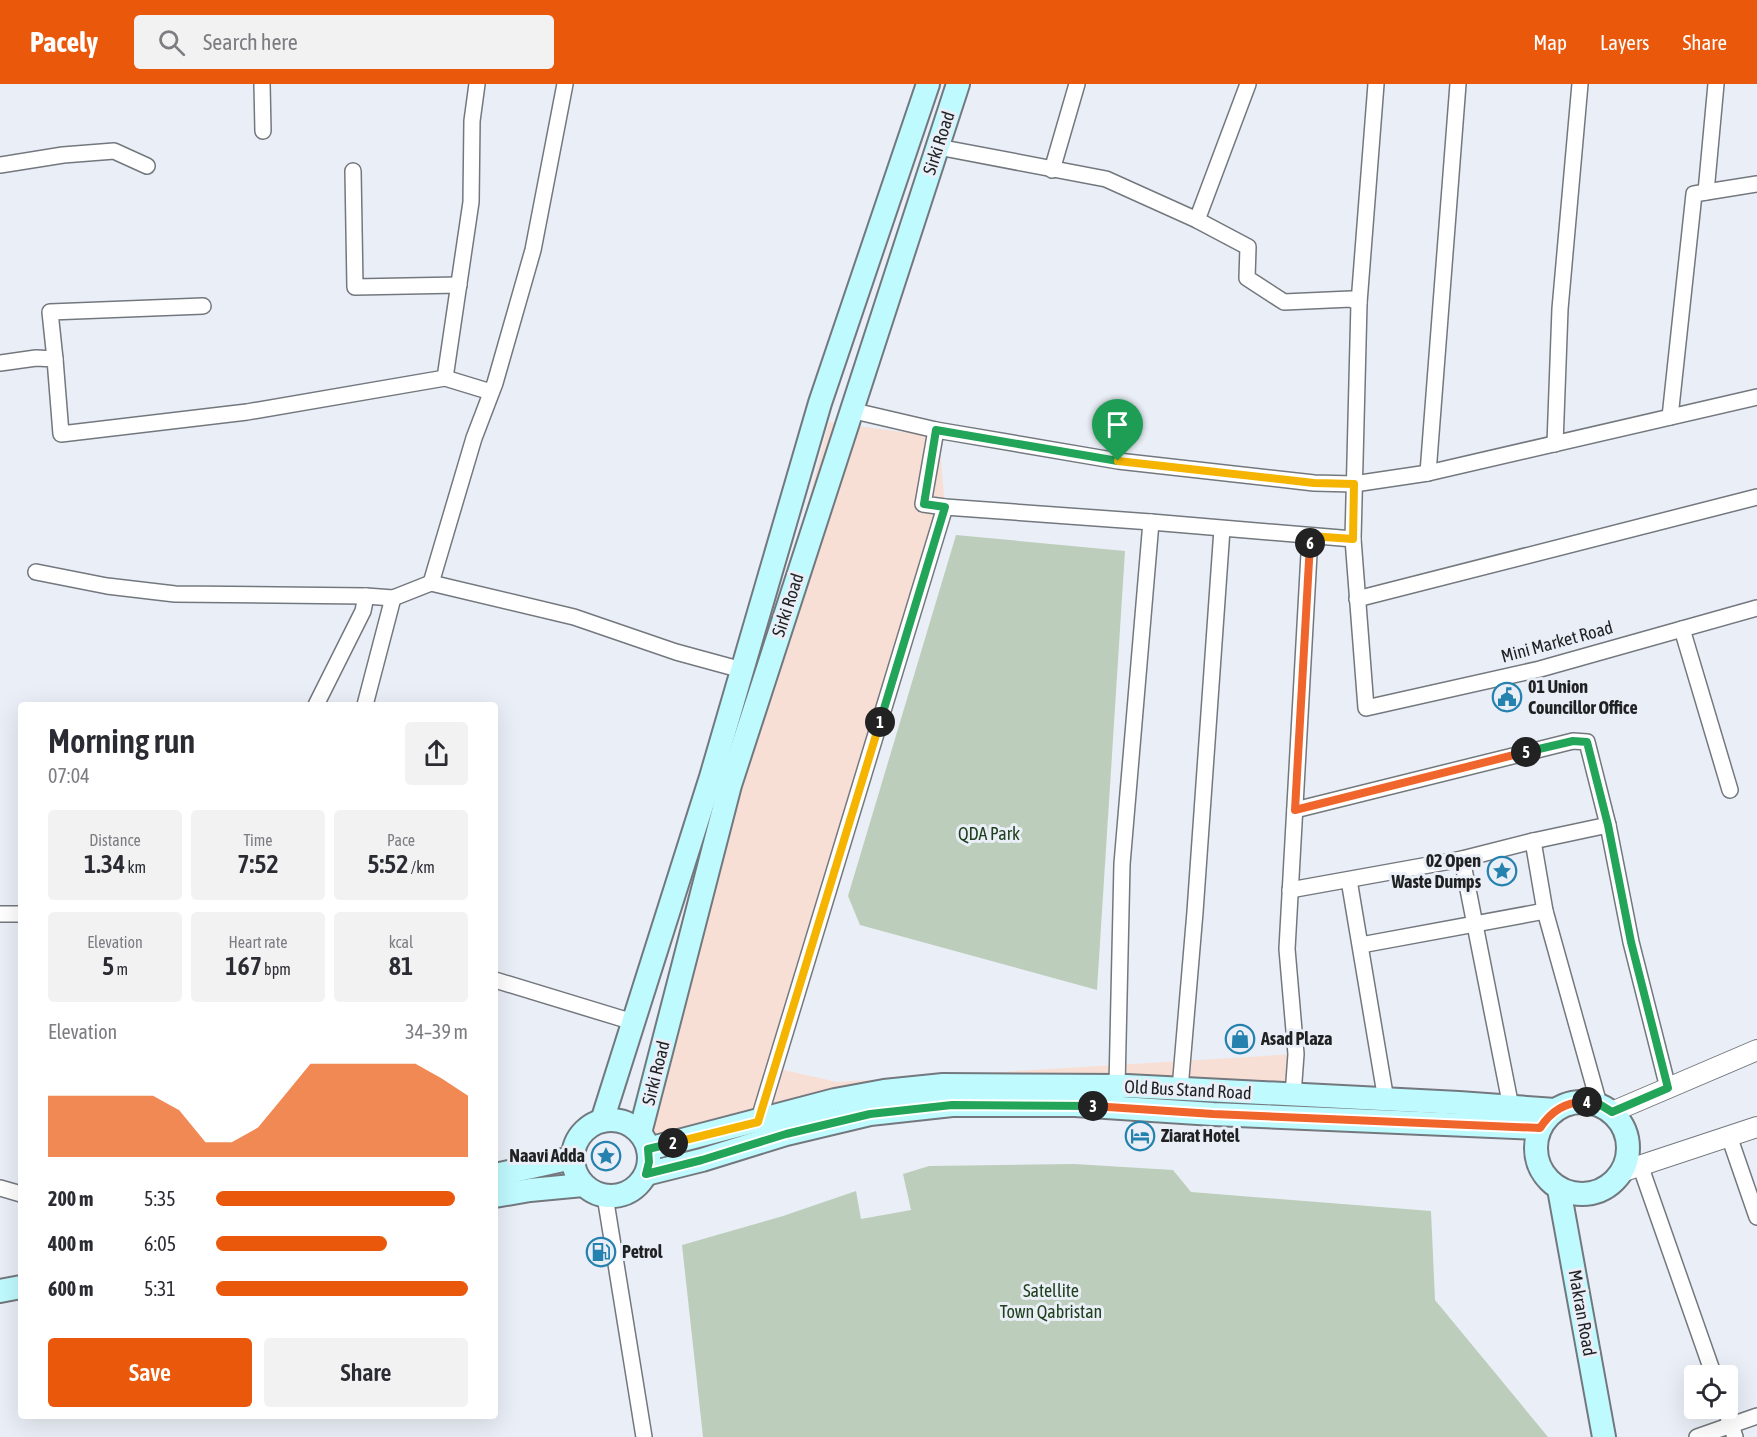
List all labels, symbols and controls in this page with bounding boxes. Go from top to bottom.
search box [134,15,554,69]
text: Pacely [30,26,98,58]
icon: search [155,26,188,59]
text: Search here [203,29,298,55]
text: Map [1533,30,1567,54]
text: Layers [1600,30,1650,54]
text: Share [1683,30,1727,54]
street label: Sirki Road [918,109,959,177]
pin [1092,399,1143,461]
icon: arrive [1101,408,1134,441]
pin: 6 [1295,528,1325,558]
text: 6 [1306,534,1314,552]
street label: Sirki Road [767,571,808,639]
street label: Mini Market Road [1499,616,1615,667]
place label: 01 Union Councillor Office [1528,676,1638,718]
public building icon: 01 Union Councillor Office [1491,681,1523,713]
pin: 1 [865,707,895,737]
text: 1 [876,713,884,731]
text: Morning run [48,722,195,760]
button: share [405,722,468,785]
pin: 5 [1511,737,1541,767]
text: 5 [1522,743,1530,761]
text: 07:04 [48,764,90,787]
park label: QDA Park [958,823,1020,844]
text: Distance [89,831,141,849]
text: Time [243,831,273,849]
text: Pace [387,831,415,849]
text: 1.34 [84,849,125,879]
text: 7:52 [237,849,279,879]
text: 5:52 [367,849,409,879]
place label: 02 Open Waste Dumps [1391,850,1482,892]
place icon: 02 Open Waste Dumps [1486,855,1518,887]
text: km [125,858,146,876]
text: /km [409,858,435,876]
text: Elevation [87,933,143,951]
text: Heart rate [229,933,287,951]
text: kcal [389,933,413,951]
text: 5 [102,951,114,981]
text: 167 [225,951,262,981]
text: 81 [389,951,413,981]
text: m [114,960,128,978]
text: bpm [262,960,291,978]
text: Elevation [48,1020,117,1043]
text: 34–39 m [405,1020,468,1043]
shop icon: Asad Plaza [1224,1023,1256,1055]
place label: Asad Plaza [1260,1028,1332,1049]
street label: Sirki Road [637,1039,674,1107]
street label: Old Bus Stand Road [1124,1076,1252,1103]
pin: 4 [1572,1087,1602,1117]
pin: 3 [1078,1091,1108,1121]
text: 4 [1583,1093,1591,1111]
text: 3 [1089,1097,1097,1115]
hotel icon: Ziarat Hotel [1124,1120,1156,1152]
place label: Ziarat Hotel [1161,1125,1240,1146]
pin: 2 [658,1128,688,1158]
text: 2 [669,1134,677,1152]
place icon: Naavi Adda [590,1140,622,1172]
place label: Naavi Adda [509,1145,585,1166]
text: 200 m [48,1187,93,1210]
text: 5:35 [144,1187,176,1210]
text: 400 m [48,1232,93,1255]
text: 6:05 [144,1232,176,1255]
fuel station icon: Petrol [585,1236,617,1268]
place label: Petrol [622,1241,663,1262]
street label: Makran Road [1565,1268,1600,1358]
text: 600 m [48,1277,93,1300]
text: 5:31 [144,1277,176,1300]
park label: Satellite Town Qabristan [1000,1280,1102,1322]
button: Save [48,1338,252,1407]
button: Share [264,1338,468,1407]
map controls [1684,1365,1738,1419]
button: locate [1684,1365,1738,1419]

